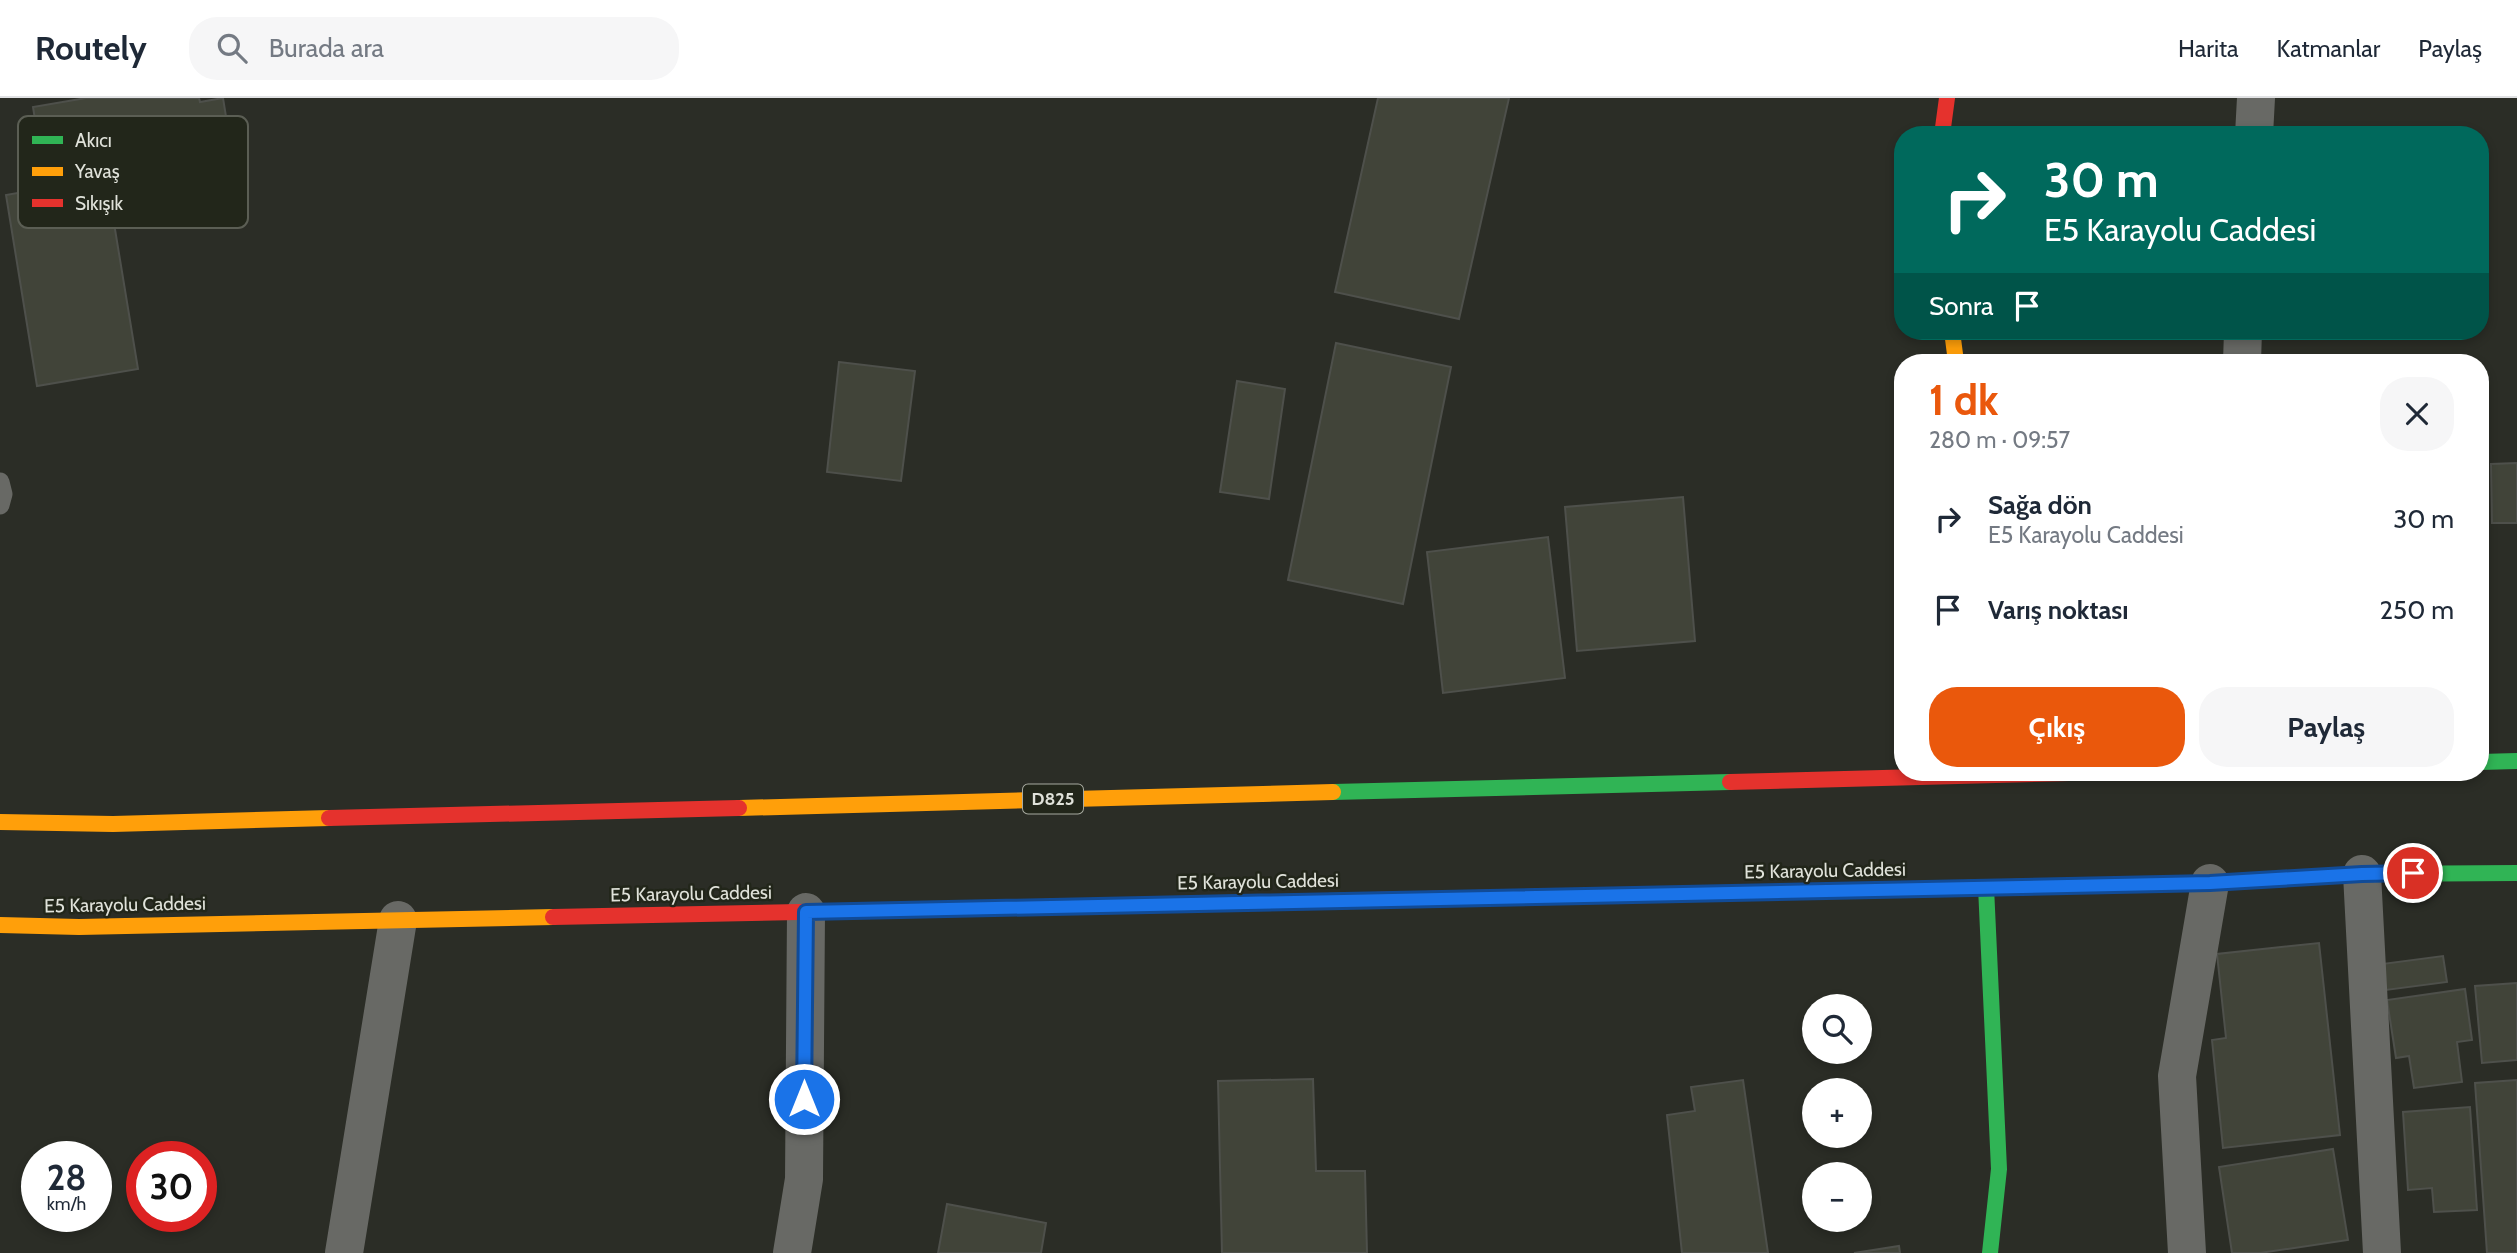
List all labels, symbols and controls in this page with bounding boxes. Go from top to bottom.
search box [189,17,679,80]
text: Routely [35,28,147,68]
icon: search [213,29,251,67]
text: Burada ara [269,32,384,64]
text: Harita [2178,34,2239,63]
text: Katmanlar [2277,34,2380,63]
text: Paylaş [2418,34,2482,63]
legend [18,116,248,228]
text: Akıcı [75,129,112,152]
text: 30 m [2044,150,2159,209]
icon: right [1929,154,2020,245]
text: Yavaş [74,160,120,183]
text: Sıkışık [75,192,123,215]
text: E5 Karayolu Caddesi [2044,210,2316,249]
icon: arrive [2008,287,2046,325]
text: Sonra [1929,290,1994,322]
text: 1 dk [1929,374,1998,426]
button: close [2380,377,2454,451]
text: 280 m · 09:57 [1929,426,2070,454]
text: Sağa dön [1988,489,2092,521]
icon: right [1929,500,1967,538]
text: 30 m [2393,503,2454,535]
text: E5 Karayolu Caddesi [1988,521,2184,549]
icon: arrive [1929,591,1967,629]
text: Varış noktası [1988,594,2129,626]
text: 250 m [2380,594,2454,626]
button: Çıkış [1929,687,2185,767]
button: Paylaş [2199,687,2454,767]
road number: D825 [1023,784,1083,814]
pin [2383,843,2443,903]
icon: arrive [2394,854,2432,892]
street label: E5 Karayolu Caddesi [1744,858,1906,883]
street label: E5 Karayolu Caddesi [1177,869,1339,894]
street label: E5 Karayolu Caddesi [610,881,772,906]
street label: E5 Karayolu Caddesi [44,892,206,917]
map controls [1802,994,1872,1232]
button: search [1802,994,1872,1064]
position arrow [767,1062,841,1136]
button: + [1802,1078,1872,1148]
speed limit sign: 30 [126,1141,217,1232]
text: 28 [47,1156,86,1199]
button: − [1802,1162,1872,1232]
text: km/h [47,1193,86,1215]

